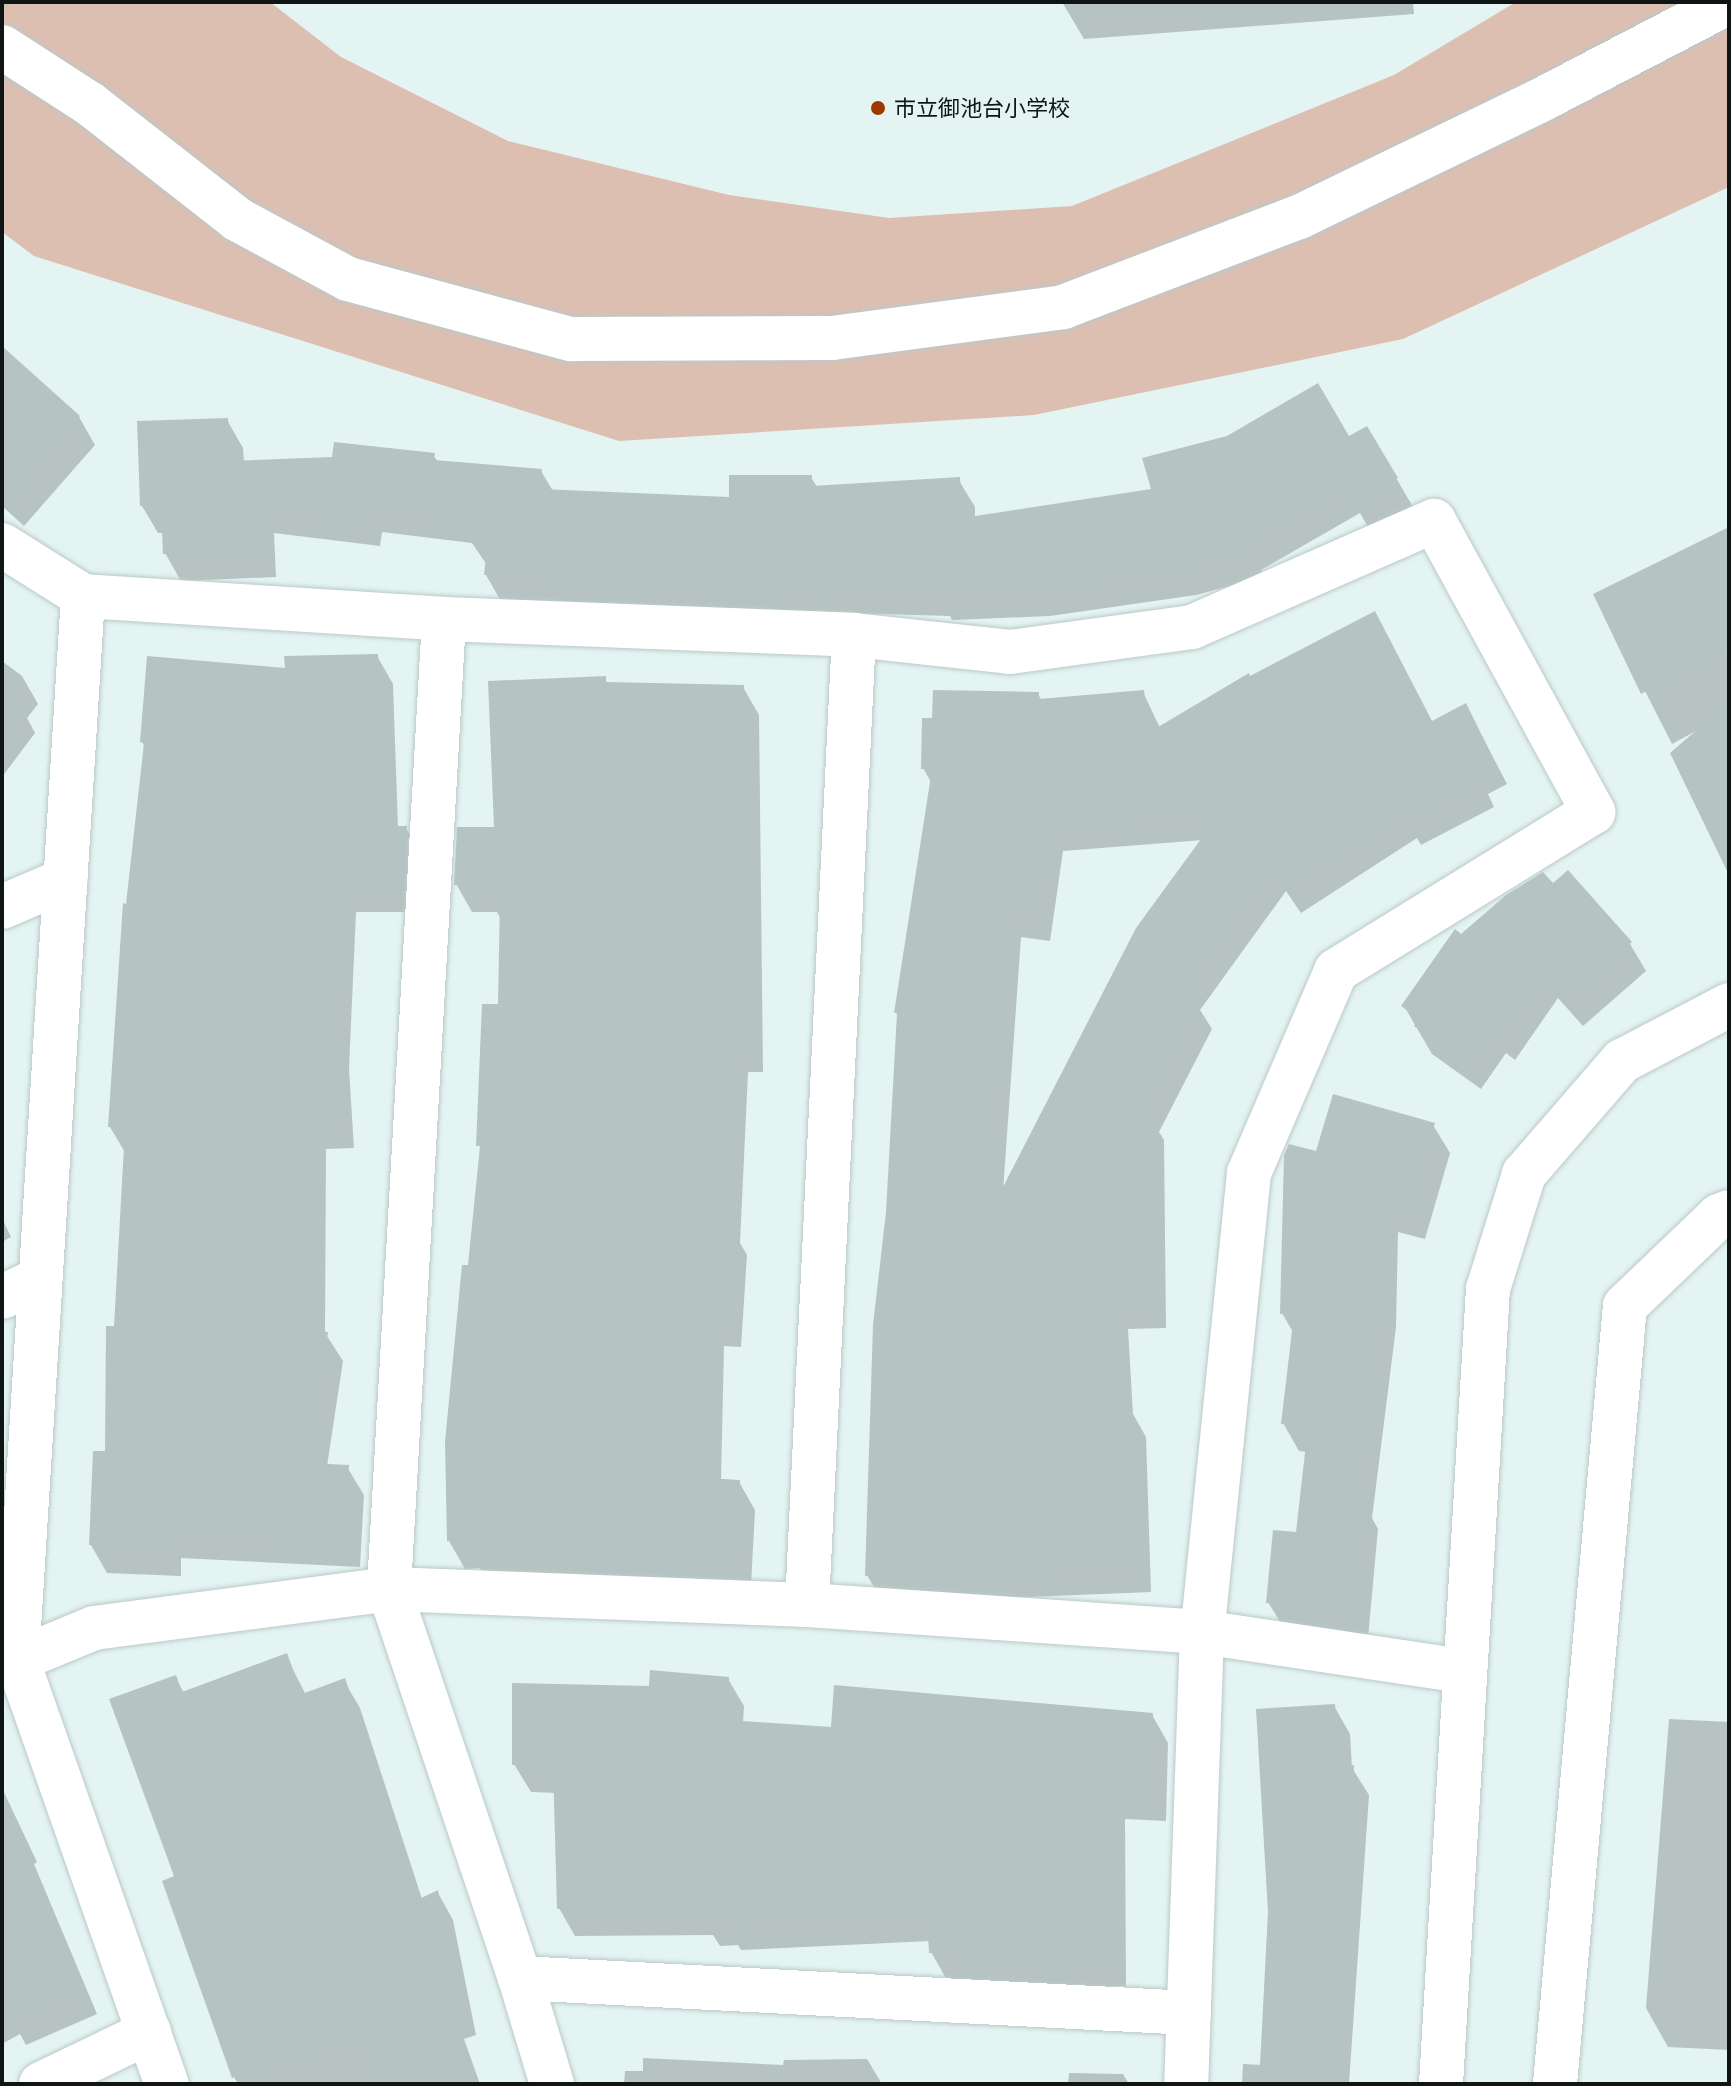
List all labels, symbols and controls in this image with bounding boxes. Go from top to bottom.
place label: 市立御池台小学校 [894,95,1070,121]
marker: 市立御池台小学校 [869,99,887,117]

